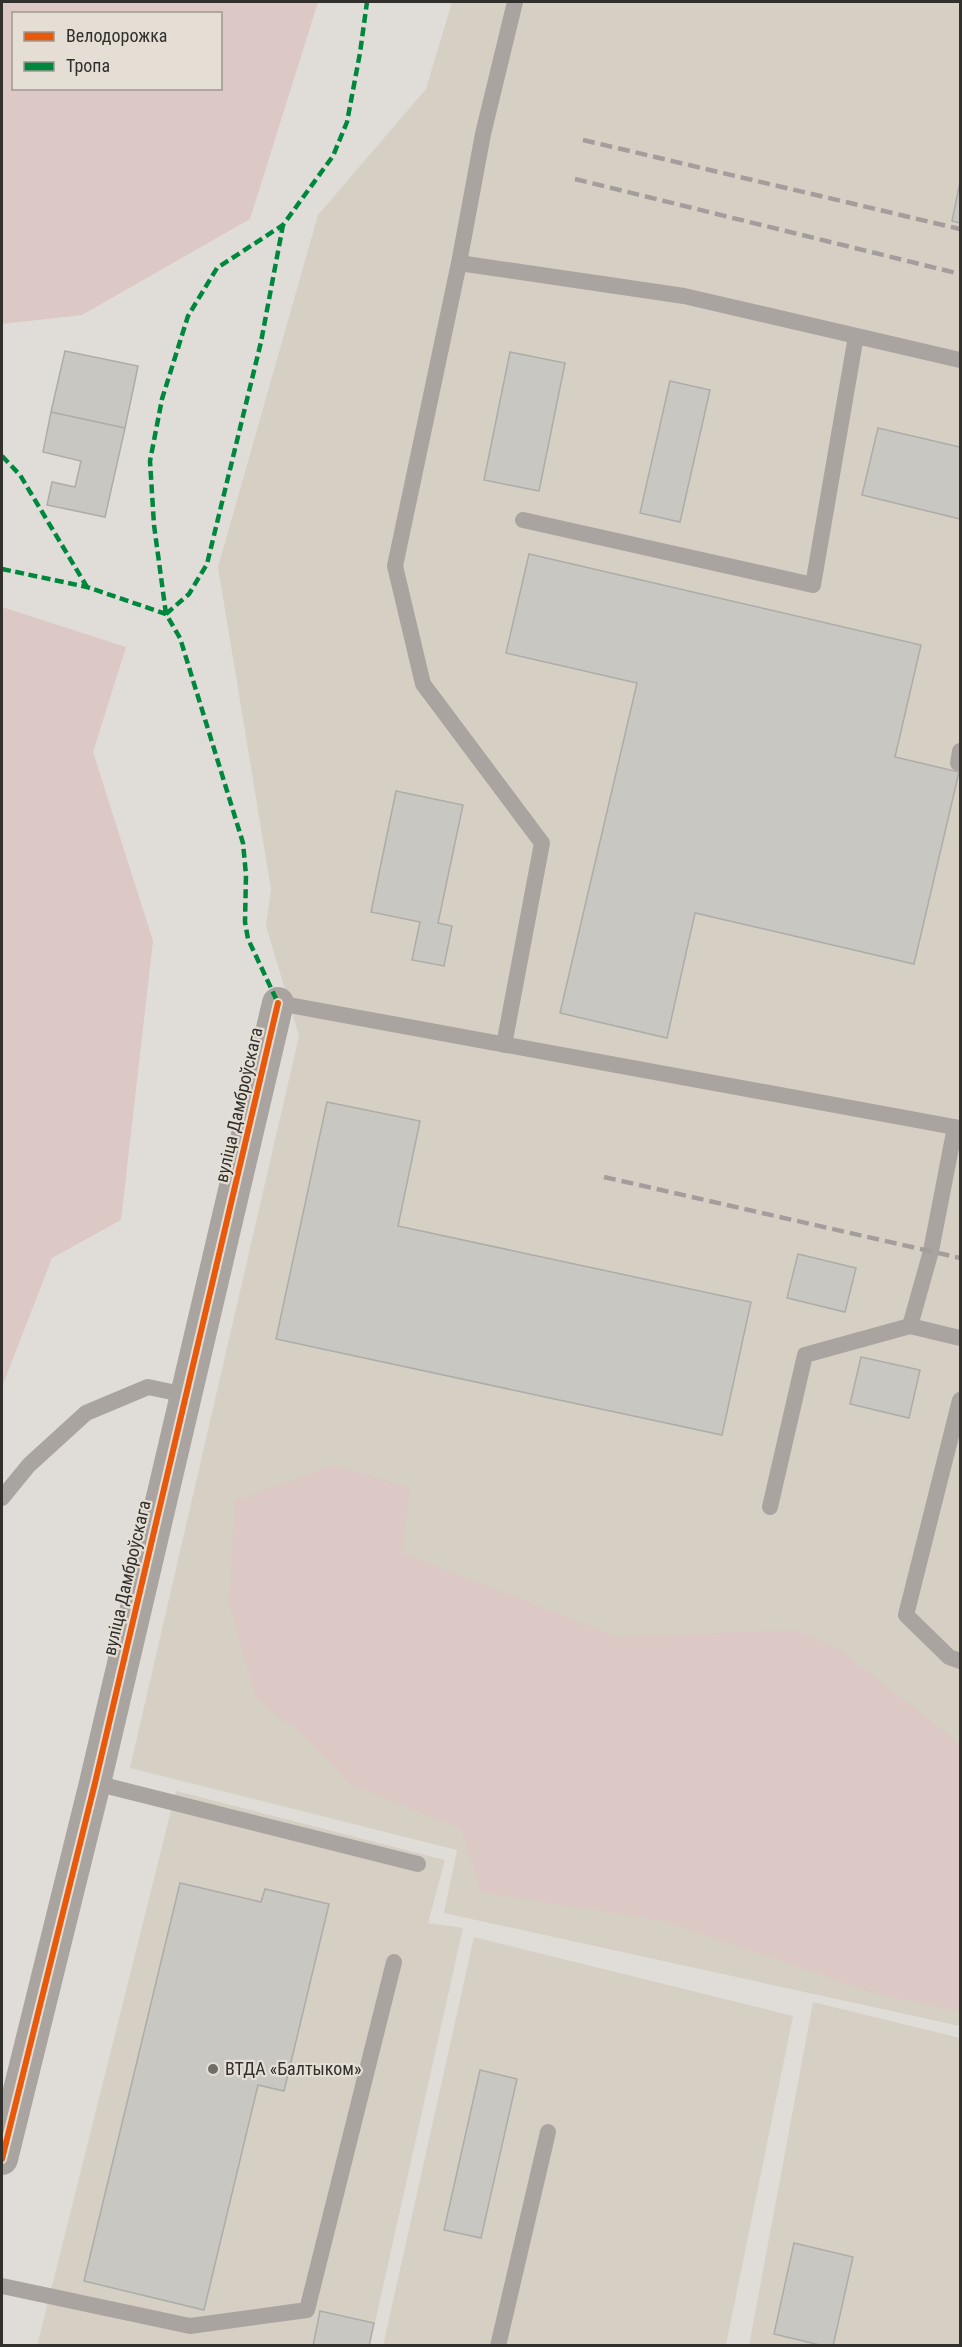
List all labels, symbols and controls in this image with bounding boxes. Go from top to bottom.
legend [12,12,222,90]
text: Велодорожка [66,25,167,46]
text: Тропа [66,55,110,76]
street label: вуліца Дамброўскага [210,1025,267,1184]
street label: вуліца Дамброўскага [98,1498,155,1657]
place label: ВТДА «Балтыком» [225,2058,361,2079]
marker: ВТДА «Балтыком» [206,2062,220,2076]

